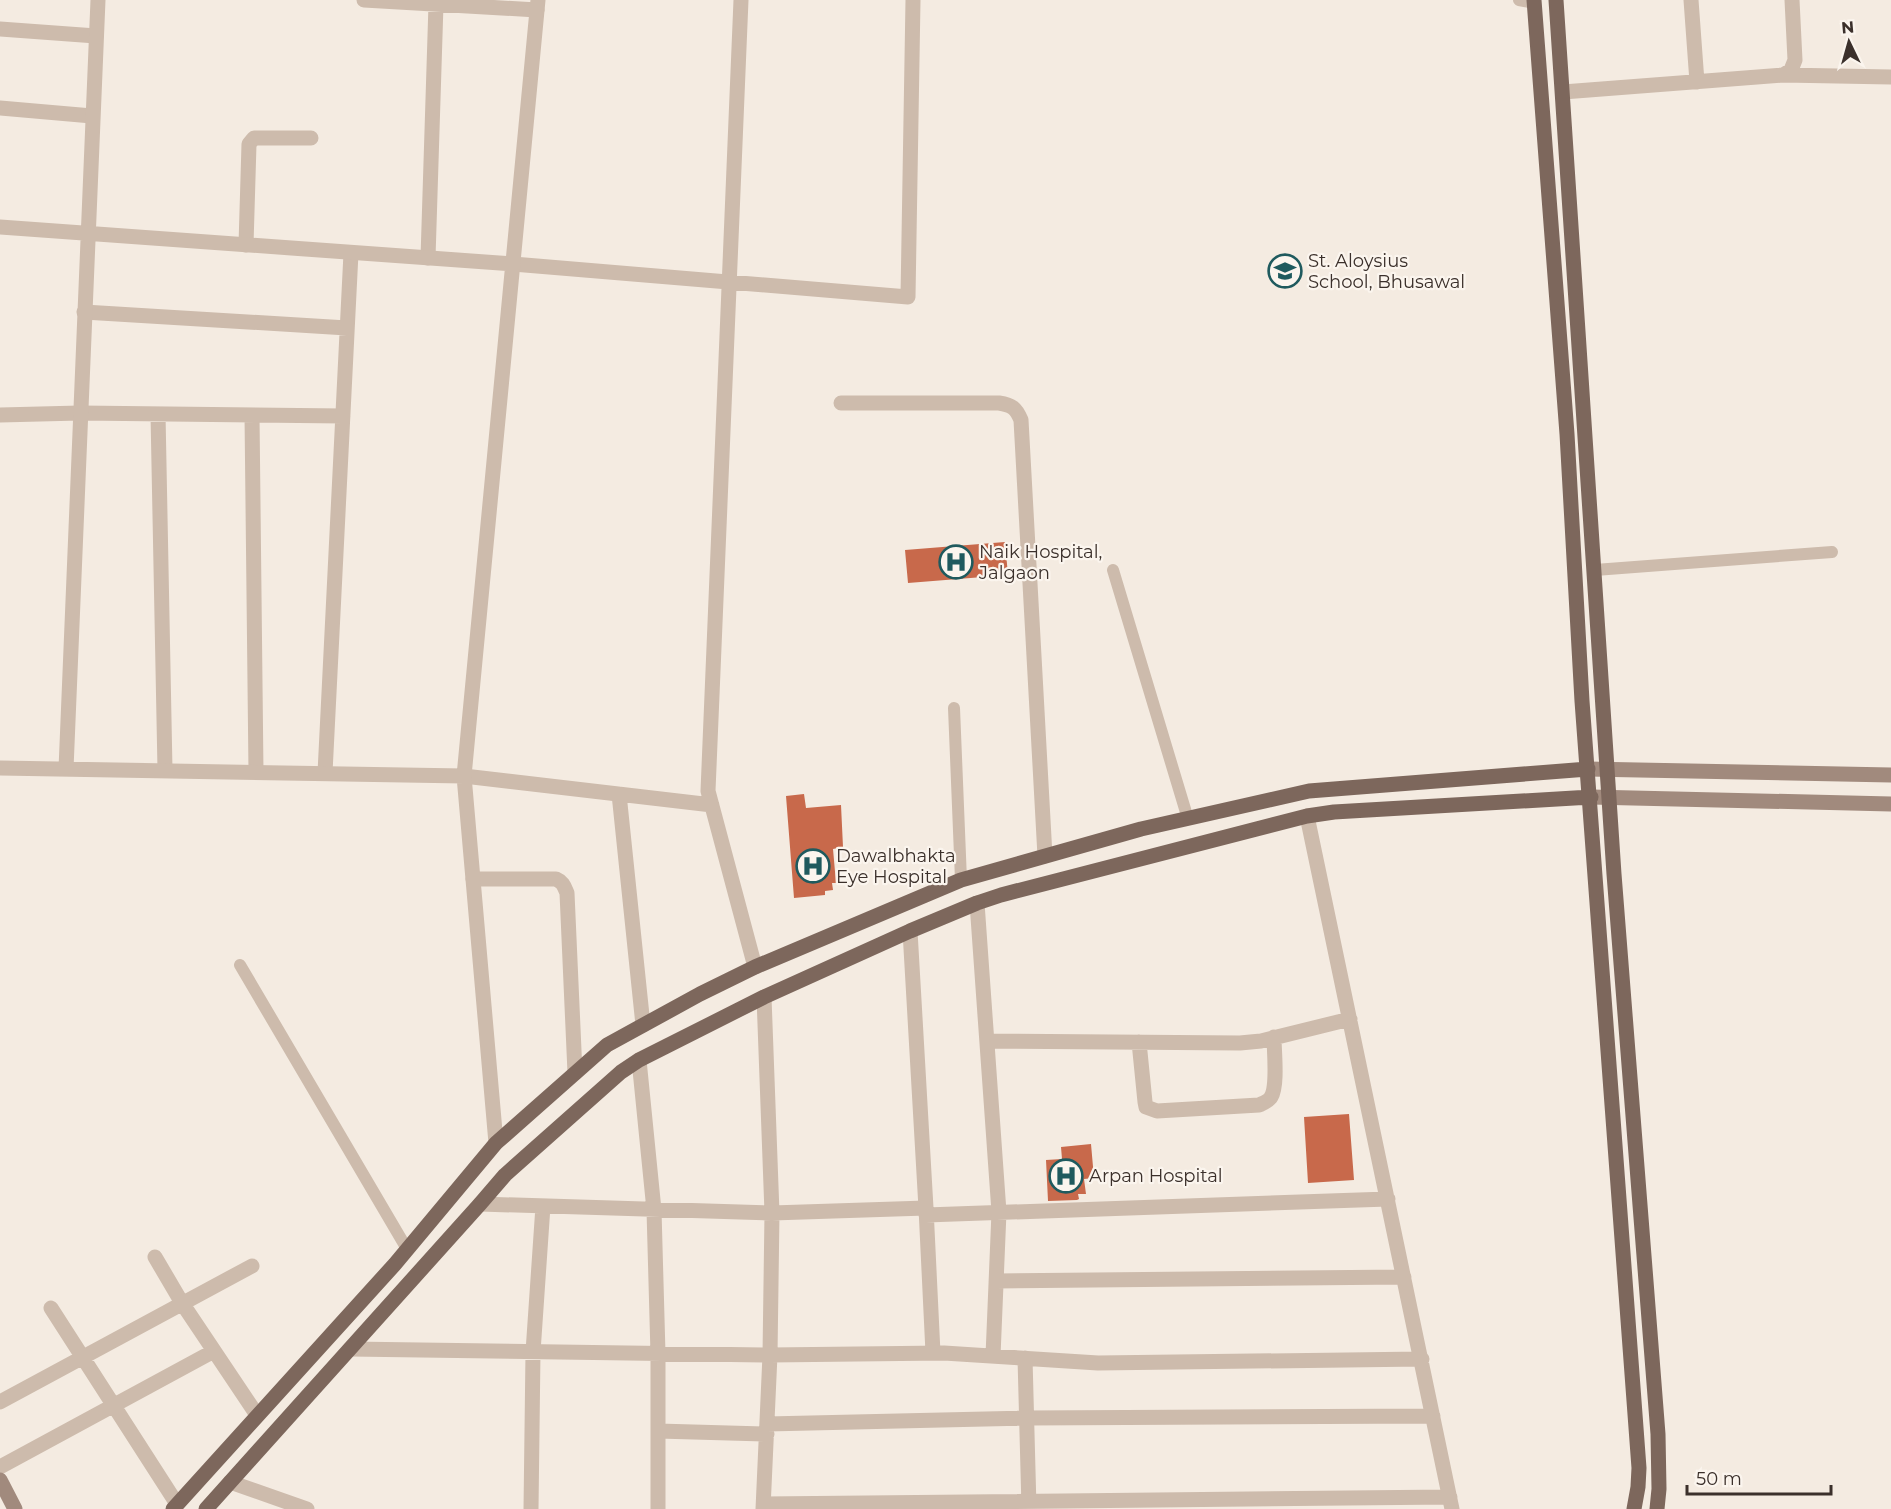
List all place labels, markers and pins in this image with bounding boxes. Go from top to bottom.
place label: St. Aloysius School, Bhusawal [1308,250,1465,293]
school or university icon: St. Aloysius School, Bhusawal [1267,253,1303,289]
place label: Naik Hospital, Jalgaon [978,541,1102,584]
hospital icon: Naik Hospital, Jalgaon [938,544,974,580]
place label: Dawalbhakta Eye Hospital [836,845,956,888]
hospital icon: Dawalbhakta Eye Hospital [795,848,831,884]
hospital icon: Arpan Hospital [1048,1158,1084,1194]
place label: Arpan Hospital [1089,1165,1223,1187]

